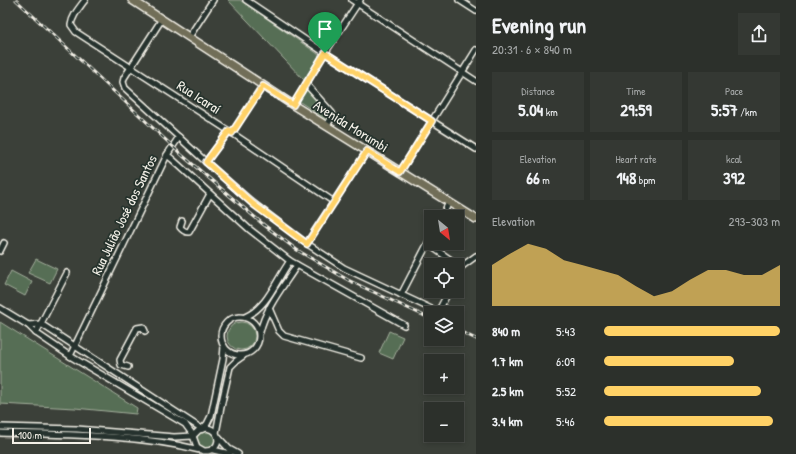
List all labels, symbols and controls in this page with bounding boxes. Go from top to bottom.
text: Evening run [492,10,586,40]
pin [308,12,342,53]
button: share [738,13,780,55]
icon: arrive [314,18,336,40]
text: 20:31 · 6 × 840 m [492,40,572,58]
street label: Rua Icaraí [174,75,225,118]
text: Distance [521,84,555,98]
text: Time [626,84,646,98]
text: Pace [725,84,743,98]
street label: Avenida Morumbi [310,95,392,156]
text: 5.04 [518,98,543,121]
text: 29:59 [620,98,652,121]
text: 5:57 [711,98,738,121]
text: km [543,105,558,119]
text: /km [738,105,757,119]
street label: Rua Julião José dos Santos [86,152,161,278]
text: Elevation [520,152,556,166]
text: Heart rate [615,152,657,166]
text: kcal [726,152,742,166]
text: 66 [526,166,540,189]
text: 148 [616,166,636,189]
text: 392 [723,166,745,189]
text: m [540,173,550,187]
text: bpm [636,173,656,187]
north arrow [424,210,464,250]
map controls [424,210,464,442]
text: Elevation [492,212,535,230]
text: 293–303 m [729,212,780,230]
button: locate [424,258,464,298]
button: layers [424,306,464,346]
text: 840 m [492,322,520,340]
text: 5:43 [556,322,575,340]
text: 1.7 km [492,352,523,370]
text: 6:09 [556,352,575,370]
button: + [424,354,464,394]
text: 2.5 km [492,382,524,400]
text: 5:52 [556,382,576,400]
button: − [424,402,464,442]
text: 3.4 km [492,412,523,430]
text: 5:46 [556,412,575,430]
scale bar [12,426,91,445]
text: 100 m [18,428,42,442]

